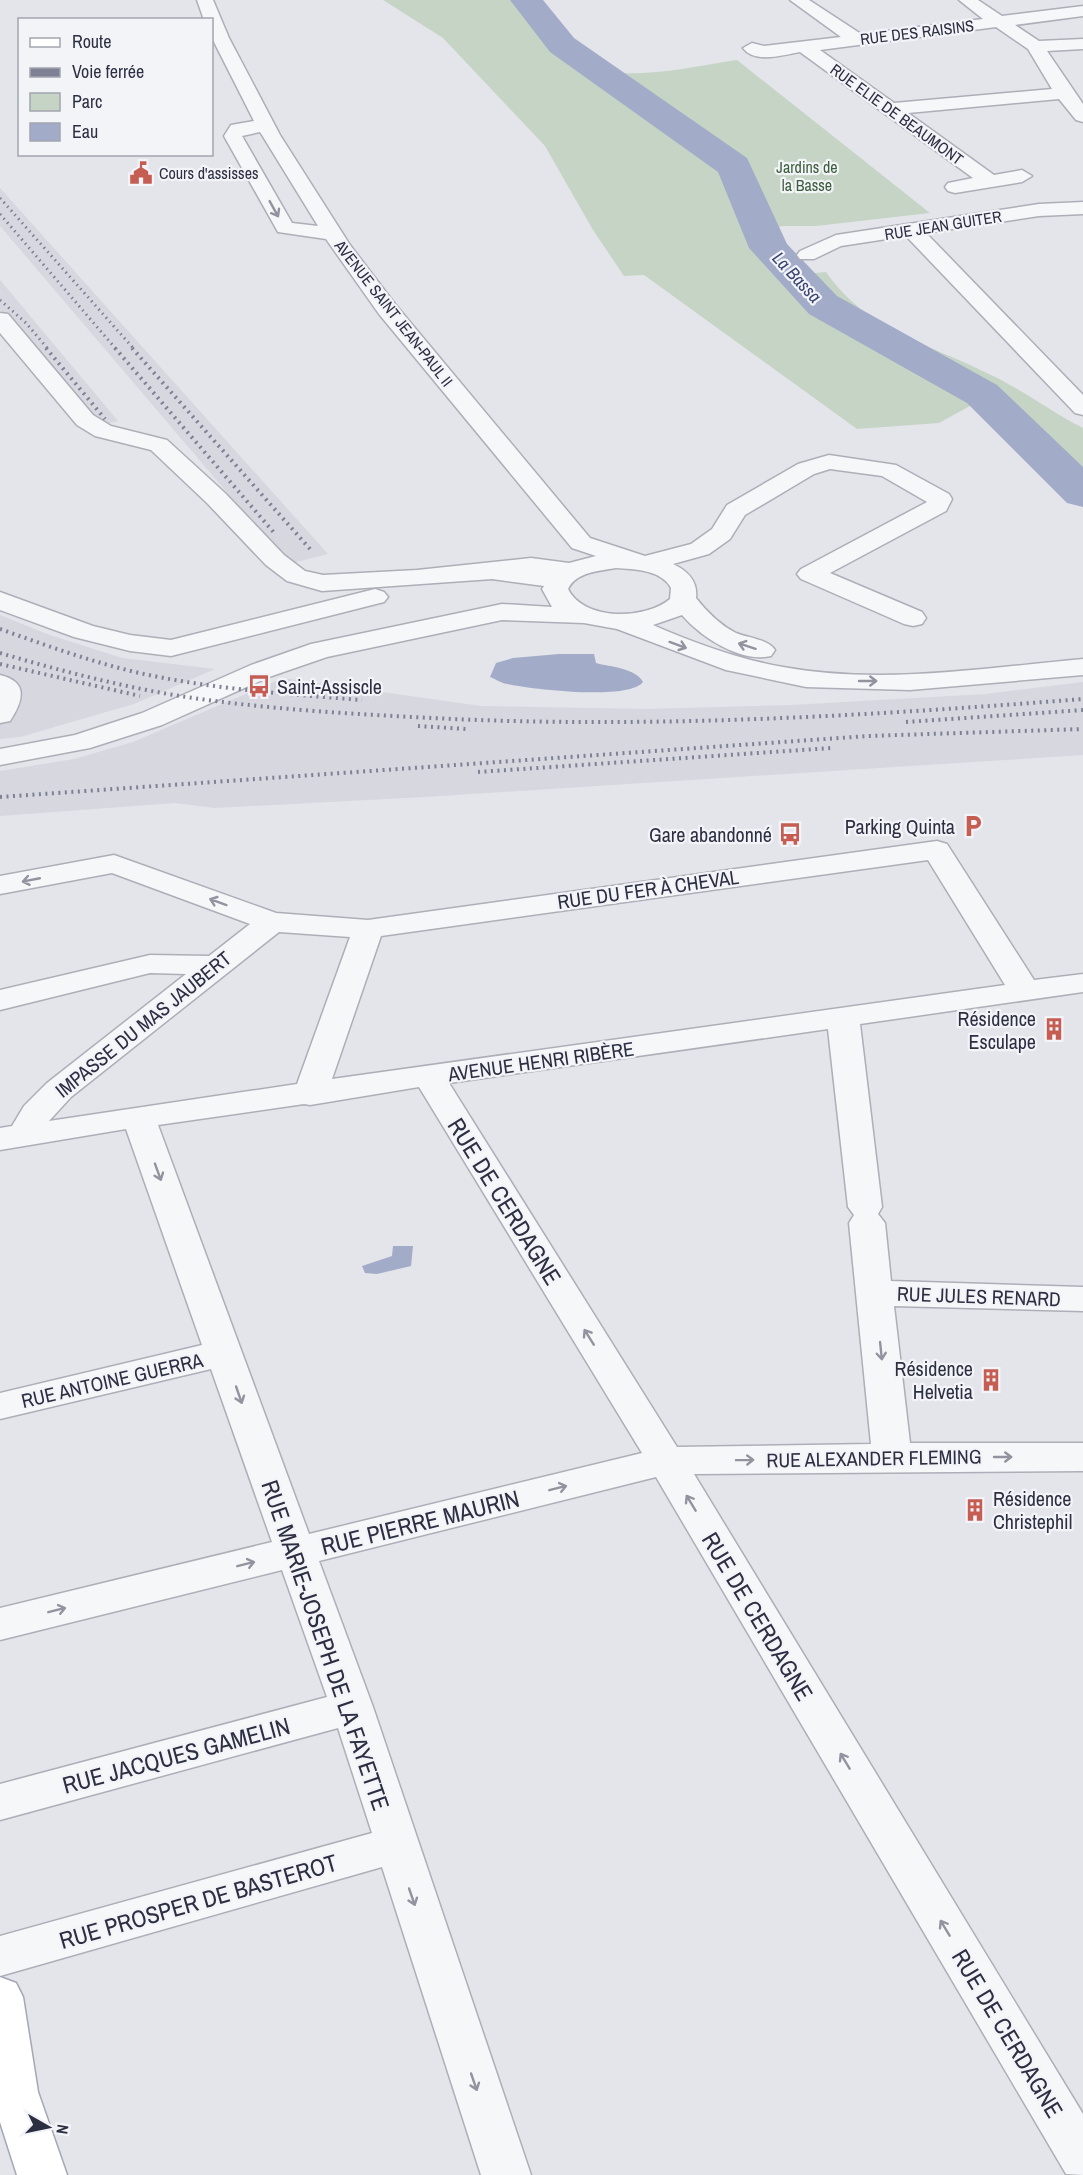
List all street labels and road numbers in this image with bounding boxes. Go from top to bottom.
street label: RUE DES RAISINS [859,14,975,50]
street label: RUE ELIE DE BEAUMONT [826,58,968,170]
street label: RUE JEAN GUITER [883,205,1004,245]
street label: AVENUE SAINT JEAN-PAUL II [329,234,458,391]
street label: RUE DU FER À CHEVAL [556,863,740,915]
street label: IMPASSE DU MAS JAUBERT [49,945,237,1103]
street label: AVENUE HENRI RIBÈRE [445,1035,636,1088]
street label: RUE DE CERDAGNE [441,1111,569,1291]
street label: RUE JULES RENARD [897,1280,1061,1312]
street label: RUE ANTOINE GUERRA [19,1346,206,1414]
street label: RUE ALEXANDER FLEMING [766,1443,982,1473]
street label: RUE MARIE-JOSEPH DE LA FAYETTE [254,1476,398,1814]
street label: RUE PIERRE MAURIN [317,1482,523,1562]
street label: RUE DE CERDAGNE [695,1526,821,1706]
street label: RUE JACQUES GAMELIN [59,1709,293,1801]
street label: RUE PROSPER DE BASTEROT [55,1846,341,1956]
street label: RUE DE CERDAGNE [945,1943,1071,2123]

